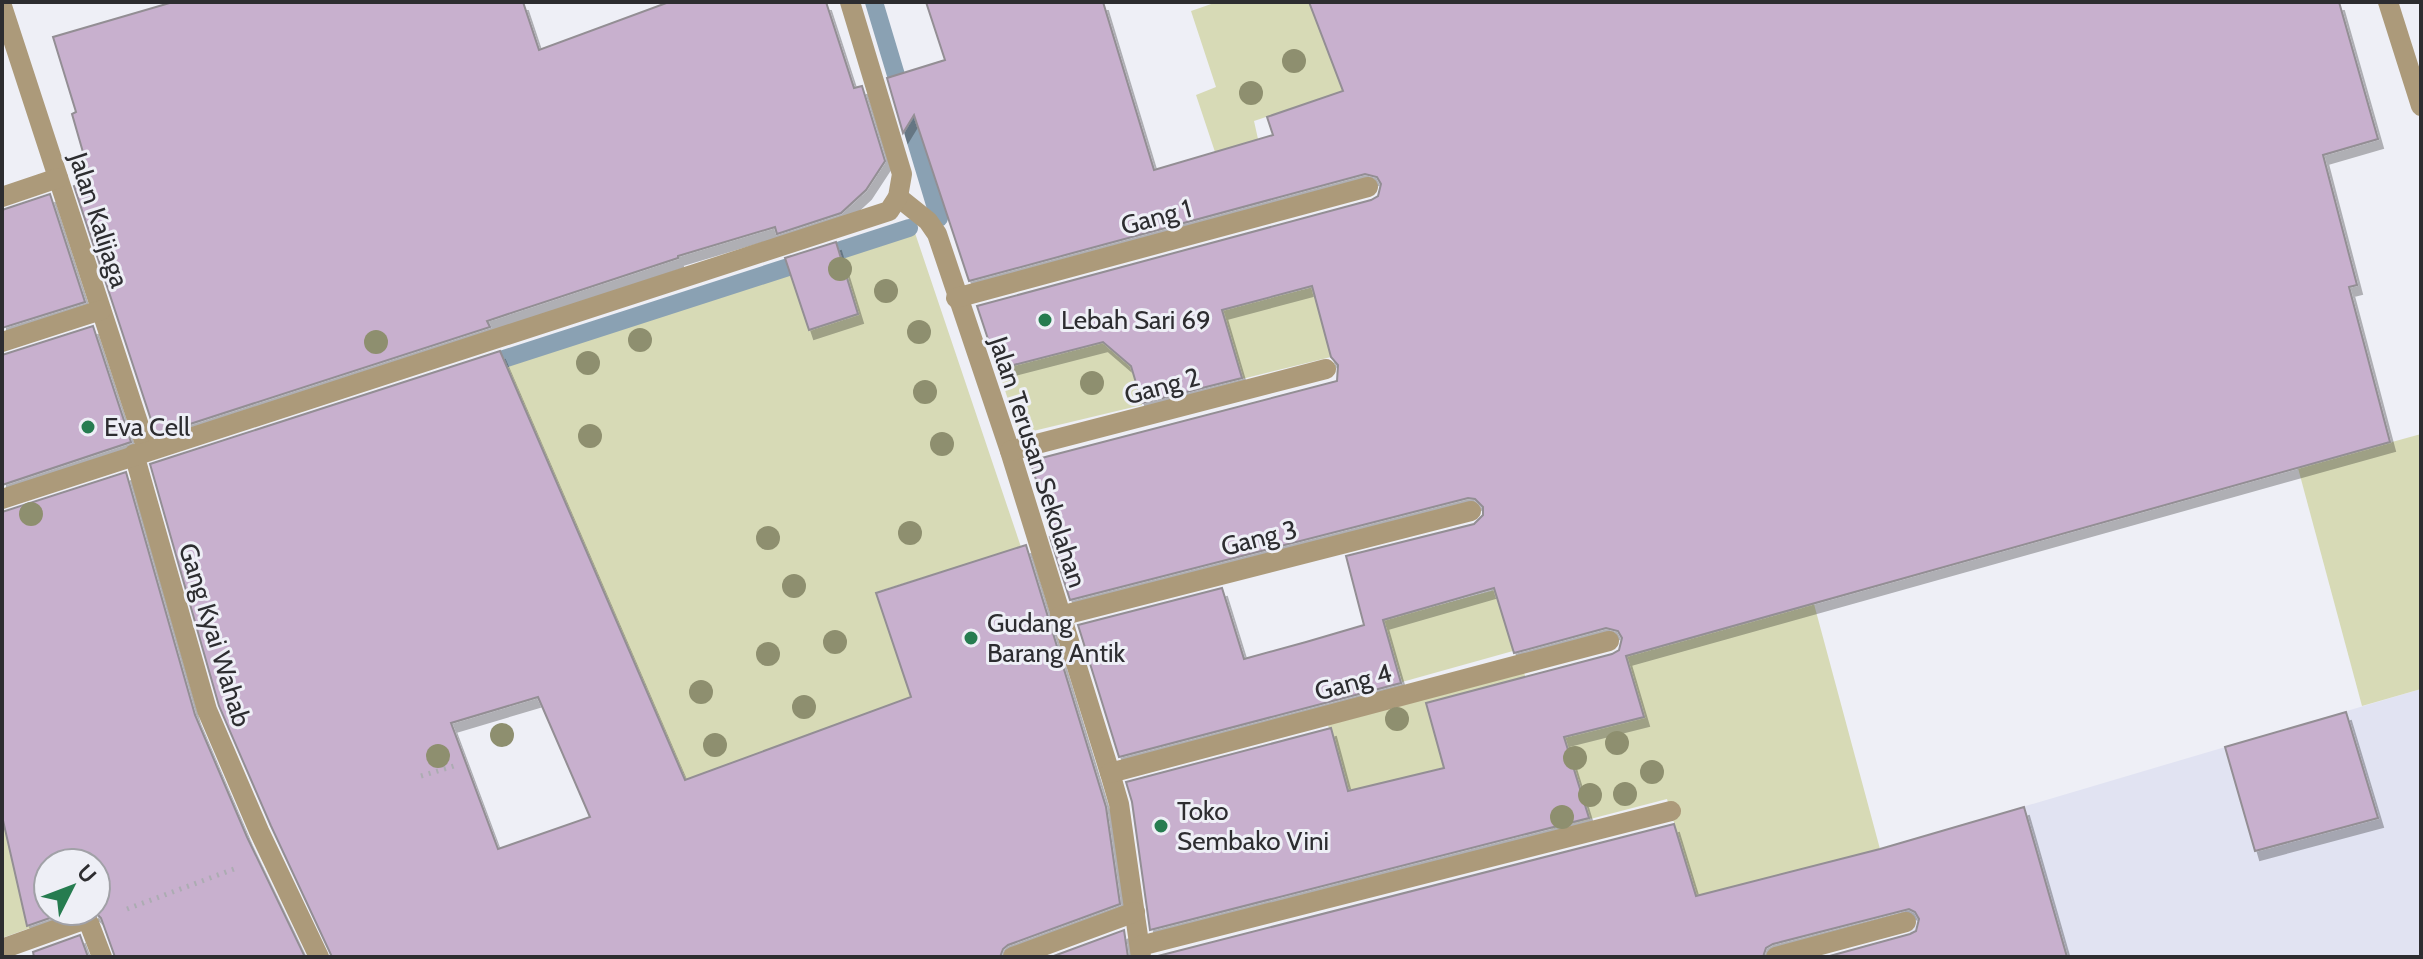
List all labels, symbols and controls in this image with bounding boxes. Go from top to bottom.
street label: Jalan Kalijaga [62,147,136,292]
street label: Gang 1 [1117,192,1195,242]
place label: Lebah Sari 69 [1061,304,1211,336]
marker: Lebah Sari 69 [1036,311,1054,329]
street label: Jalan Terusan Sekolahan [982,332,1094,592]
street label: Gang 2 [1121,361,1203,411]
place label: Eva Cell [104,411,190,443]
marker: Eva Cell [79,418,97,436]
street label: Gang 3 [1218,513,1300,563]
street label: Gang Kyai Wahab [172,539,258,731]
place label: Gudang Barang Antik [987,607,1125,669]
marker: Gudang Barang Antik [962,629,980,647]
street label: Gang 4 [1311,656,1395,708]
place label: Toko Sembako Vini [1177,795,1329,857]
marker: Toko Sembako Vini [1152,817,1170,835]
north arrow [32,847,112,927]
text: U [71,859,102,889]

